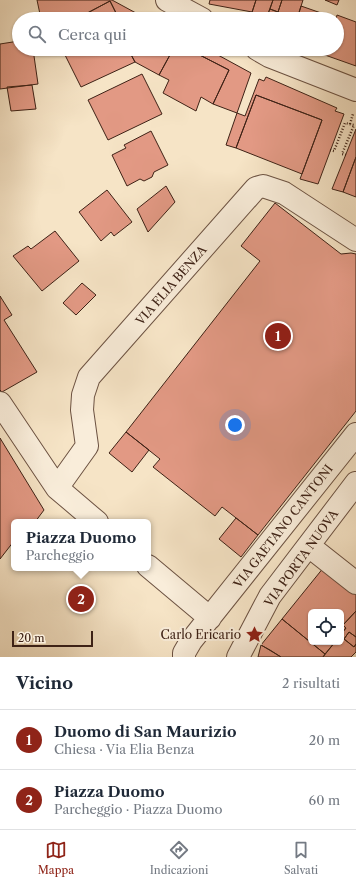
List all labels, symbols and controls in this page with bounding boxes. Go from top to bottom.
search box [12,12,344,56]
icon: search [26,23,48,45]
text: Cerca qui [58,25,127,44]
street label: VIA ELIA BENZA [132,241,210,329]
pin: 1 [265,321,291,351]
your location [225,415,245,435]
street label: VIA GAETANO CANTONI [229,461,336,592]
street label: VIA PORTA NUOVA [260,506,342,610]
popup [11,519,151,571]
text: Piazza Duomo [26,528,136,547]
text: Parcheggio [26,547,94,563]
pin: 2 [68,584,94,614]
map controls [308,609,344,645]
button: locate [308,609,344,645]
place icon: Carlo Ericario [244,624,264,644]
place label: Carlo Ericario [161,627,241,642]
scale bar [12,629,93,648]
text: 20 m [18,631,44,645]
text: Vicino [16,673,73,693]
text: 2 risultati [282,675,340,691]
text: Duomo di San Maurizio [54,722,237,741]
text: 1 [26,732,32,748]
text: 20 m [309,732,340,748]
text: Chiesa · Via Elia Benza [54,741,194,757]
text: Piazza Duomo [54,782,165,801]
text: 2 [25,792,33,808]
text: 60 m [309,792,340,808]
text: Parcheggio · Piazza Duomo [54,801,223,817]
tab: Mappa [38,839,74,877]
tab: Indicazioni [150,839,208,877]
tab: Salvati [284,839,318,877]

